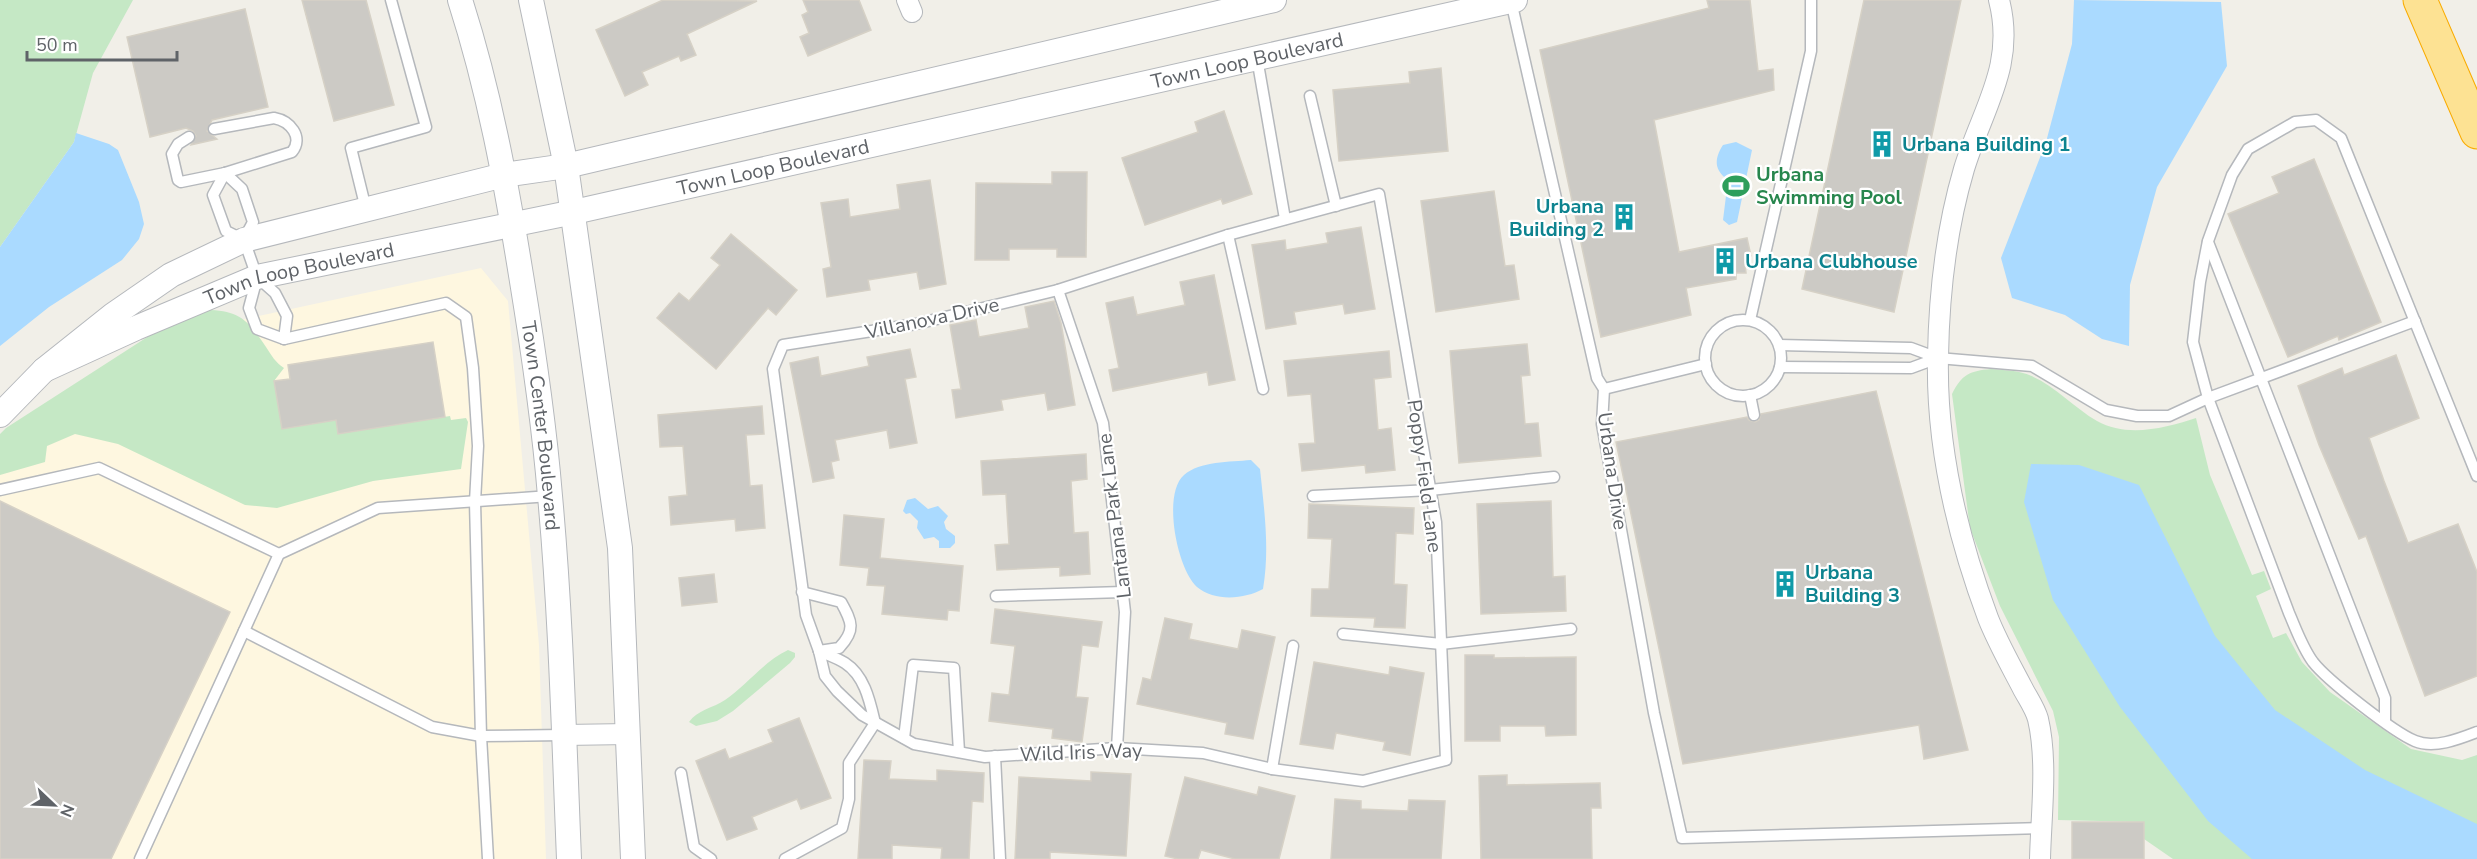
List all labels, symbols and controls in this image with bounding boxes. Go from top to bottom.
scale bar [27,24,177,62]
street label: Town Loop Boulevard [1148,26,1346,96]
text: 50 m [36,33,78,57]
building icon: Urbana Building 1 [1867,129,1897,159]
place label: Urbana Building 1 [1902,131,2071,158]
street label: Town Loop Boulevard [674,133,872,202]
place label: Urbana Swimming Pool [1756,161,1903,211]
sports icon: Urbana Swimming Pool [1721,171,1751,201]
place label: Urbana Building 2 [1509,193,1604,243]
building icon: Urbana Building 2 [1609,202,1639,232]
street label: Town Loop Boulevard [200,236,397,312]
building icon: Urbana Clubhouse [1710,246,1740,276]
place label: Urbana Clubhouse [1745,248,1918,275]
street label: Villanova Drive [862,291,1002,346]
street label: Town Center Boulevard [515,319,566,532]
street label: Poppy Field Lane [1400,398,1449,554]
street label: Urbana Drive [1591,411,1634,532]
street label: Lantana Park Lane [1091,432,1138,600]
place label: Urbana Building 3 [1805,559,1900,609]
building icon: Urbana Building 3 [1770,569,1800,599]
street label: Wild Iris Way [1019,737,1143,768]
north arrow [24,775,84,835]
text: N [54,801,79,820]

